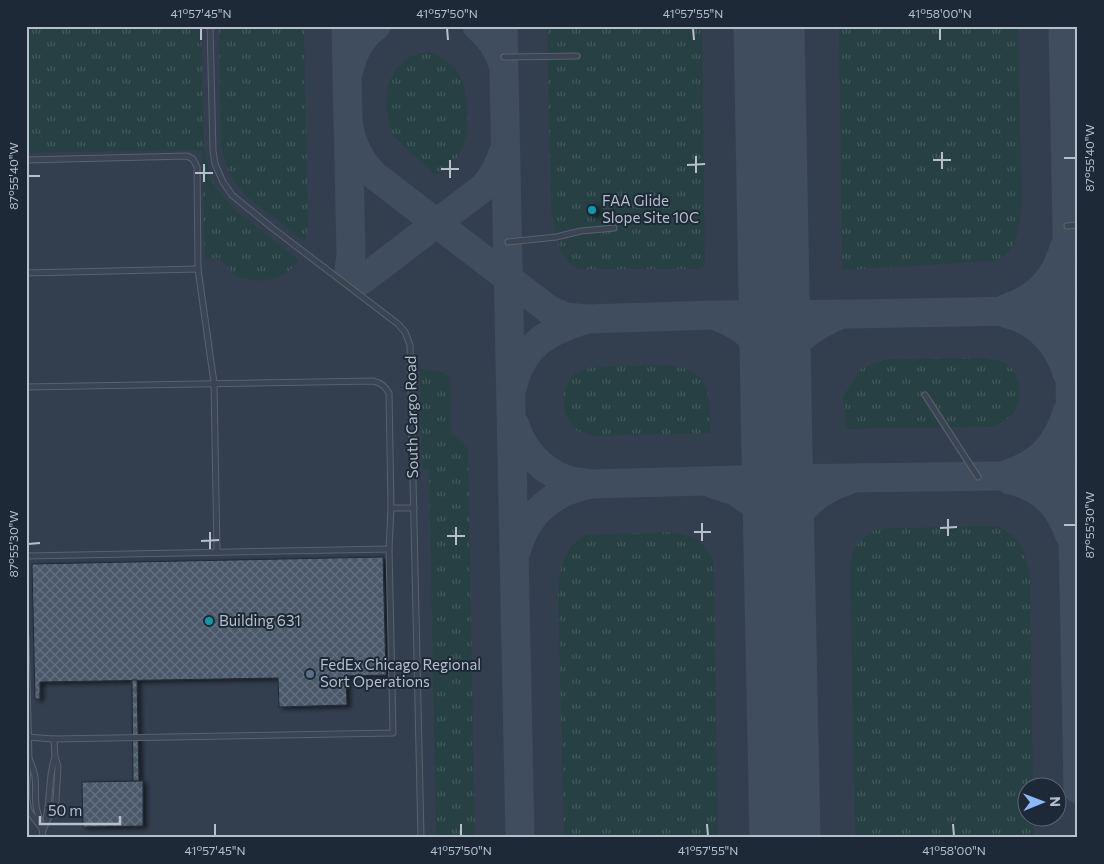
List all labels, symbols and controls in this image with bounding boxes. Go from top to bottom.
text: 41°57'45"N [171,6,231,20]
text: 41°57'50"N [416,6,478,20]
text: 41°57'55"N [663,6,723,20]
text: 41°58'00"N [908,6,972,20]
text: 87°55'40"W [1082,124,1096,192]
text: 87°55'40"W [6,142,20,210]
place label: FAA Glide Slope Site 10C [602,191,699,226]
marker: FAA Glide Slope Site 10C [586,204,598,216]
street label: South Cargo Road [401,356,421,479]
text: 87°55'30"W [1082,492,1096,558]
text: 87°55'30"W [6,511,20,577]
place label: Building 631 [219,611,301,629]
marker: Building 631 [203,615,215,627]
place label: FedEx Chicago Regional Sort Operations [320,655,481,690]
marker: FedEx Chicago Regional Sort Operations [304,668,316,680]
north arrow [1016,776,1066,826]
scale bar [40,794,120,826]
text: N [1047,796,1064,807]
text: 50 m [48,801,82,819]
text: 41°57'45"N [185,843,245,857]
text: 41°57'50"N [430,843,492,857]
text: 41°57'55"N [678,843,738,857]
text: 41°58'00"N [922,843,986,857]

